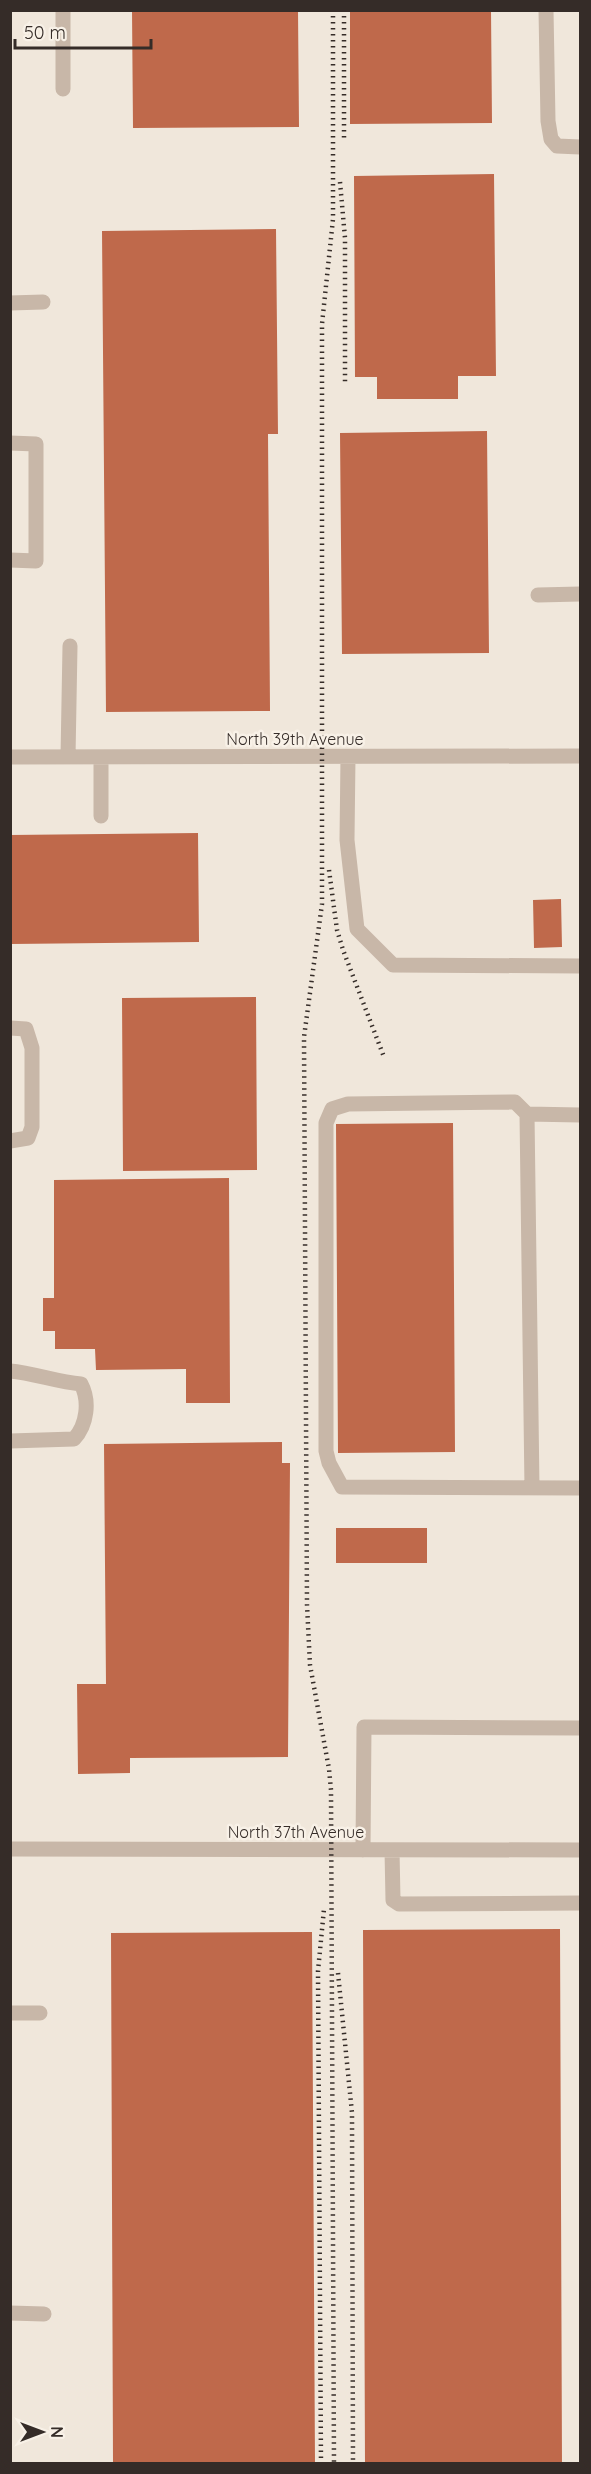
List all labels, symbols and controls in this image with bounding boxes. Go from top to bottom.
scale bar [15,12,152,50]
text: 50 m [24,21,66,44]
street label: North 39th Avenue [226,729,364,749]
street label: North 37th Avenue [228,1822,364,1842]
north arrow [12,2402,72,2462]
text: N [47,2426,67,2438]

